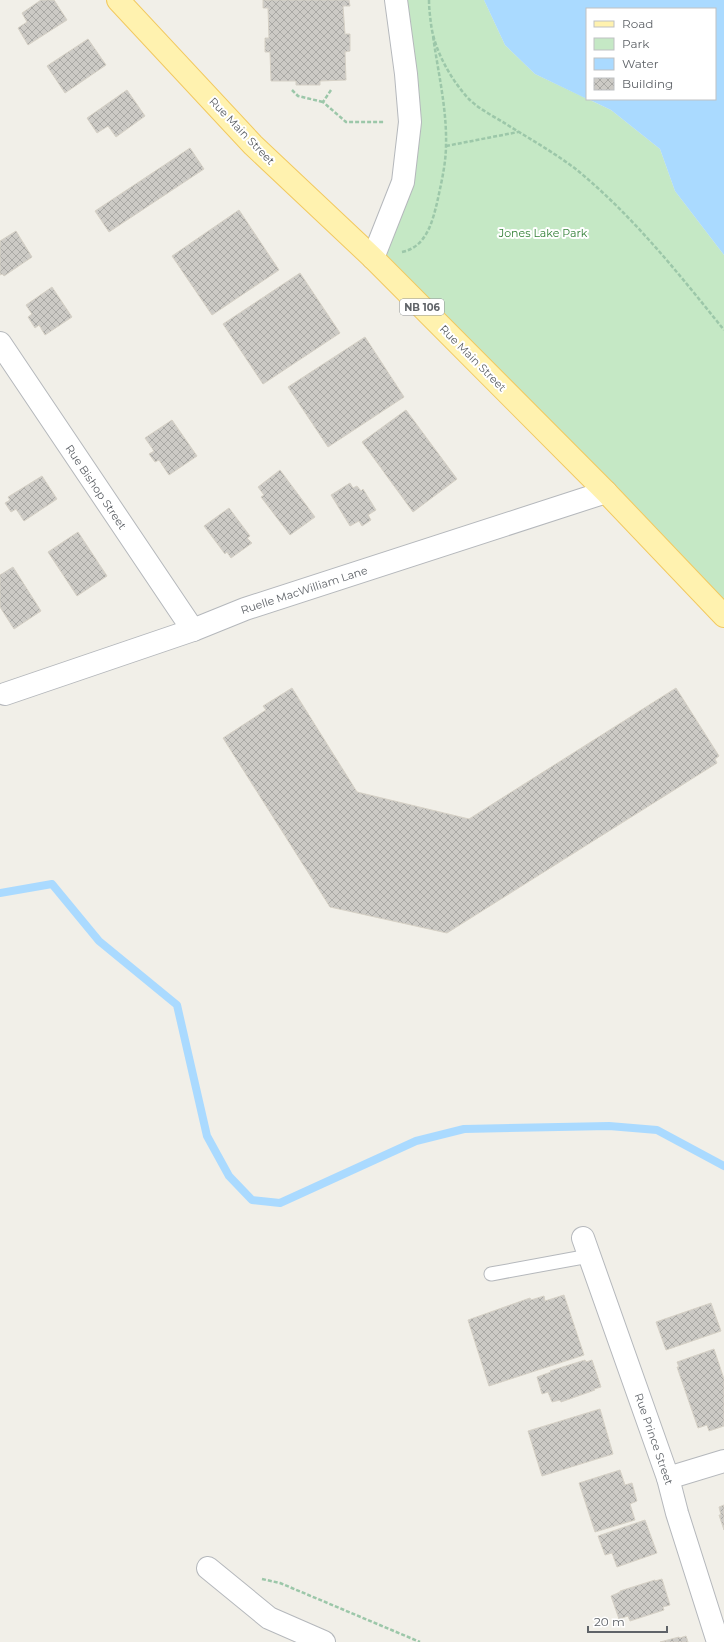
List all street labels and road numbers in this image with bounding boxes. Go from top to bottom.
street label: Rue Main Street [206,94,278,168]
road number: NB 106 [400,299,444,315]
street label: Rue Main Street [437,322,510,395]
street label: Rue Bishop Street [62,442,130,533]
street label: Ruelle MacWilliam Lane [239,563,369,617]
street label: Rue Prince Street [632,1391,676,1487]

